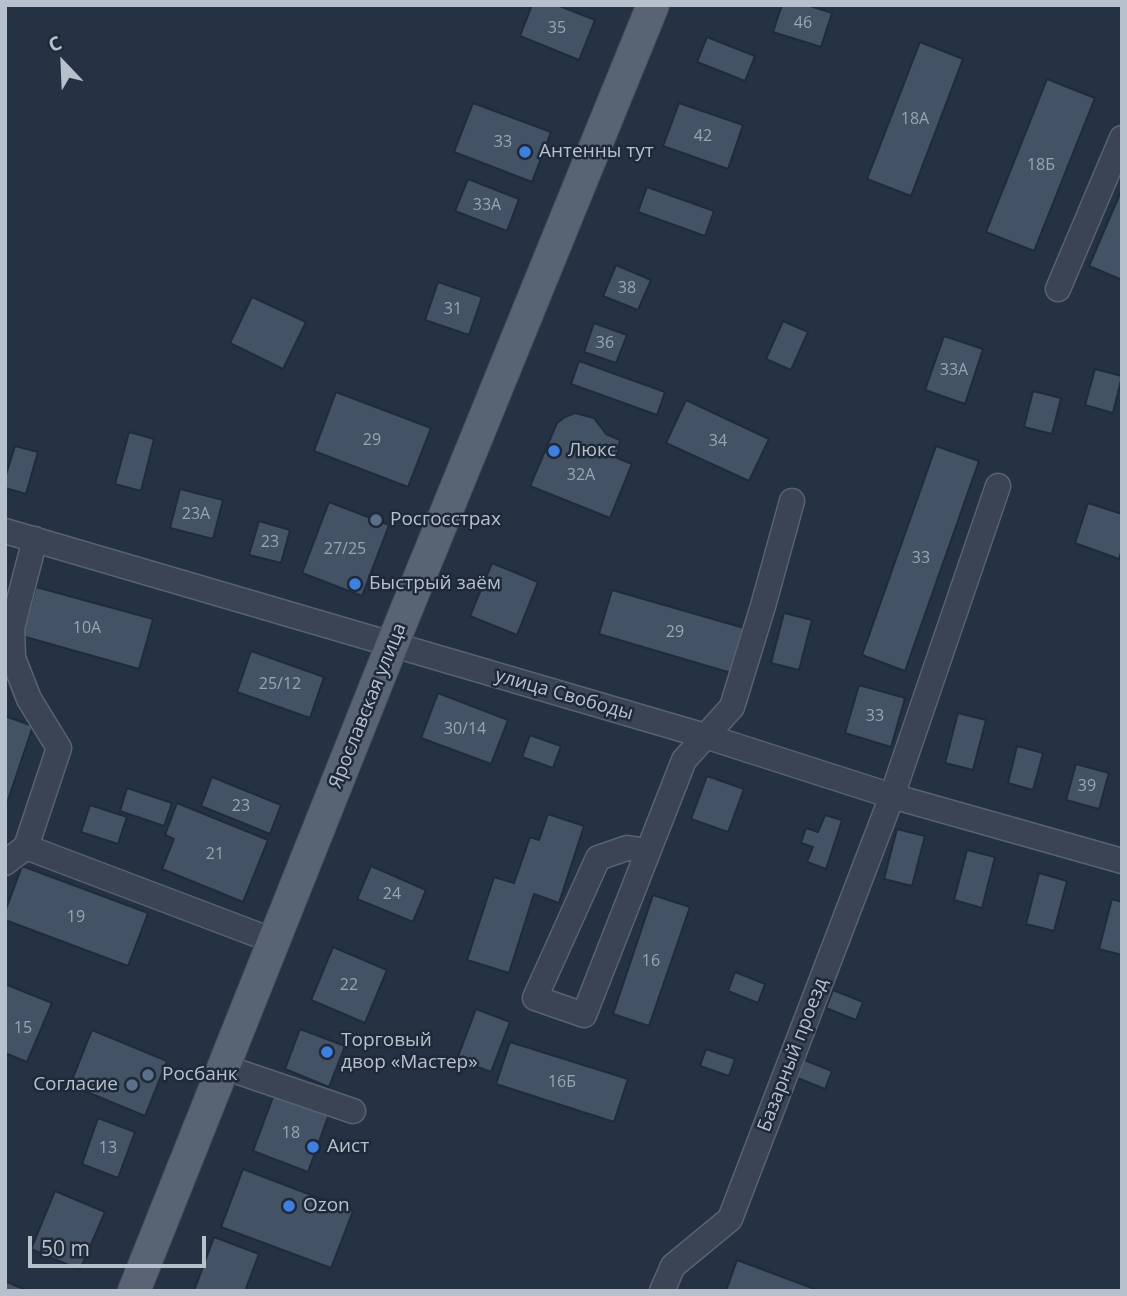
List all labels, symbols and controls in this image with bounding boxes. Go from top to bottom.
house number: 46 [794,13,812,33]
house number: 35 [548,18,566,38]
north arrow [28,28,98,98]
text: С [44,29,65,58]
house number: 18А [901,109,929,129]
house number: 42 [694,126,712,146]
house number: 33 [494,132,512,152]
place label: Антенны тут [539,141,654,163]
marker: Антенны тут [517,144,533,160]
house number: 18Б [1027,155,1055,175]
house number: 33А [473,195,501,215]
house number: 38 [618,278,636,298]
house number: 31 [444,299,462,319]
house number: 36 [596,333,614,353]
house number: 33А [940,360,968,380]
house number: 29 [363,430,381,450]
house number: 34 [709,431,727,451]
place label: Люкс [568,440,616,462]
marker: Люкс [546,443,562,459]
house number: 32А [567,465,595,485]
house number: 23А [182,504,210,524]
place label: Росгосстрах [390,509,501,531]
marker: Росгосстрах [368,512,384,528]
house number: 23 [261,532,279,552]
house number: 27/25 [324,539,366,559]
house number: 33 [912,548,930,568]
place label: Быстрый заём [369,573,501,595]
marker: Быстрый заём [347,576,363,592]
house number: 10А [73,618,101,638]
street label: Ярославская улица [324,620,412,792]
house number: 29 [666,622,684,642]
street label: улица Свободы [492,664,636,726]
house number: 25/12 [259,674,301,694]
house number: 33 [866,706,884,726]
house number: 30/14 [444,719,486,739]
house number: 39 [1078,776,1096,796]
house number: 23 [232,796,250,816]
house number: 21 [206,844,224,864]
house number: 24 [383,884,401,904]
house number: 19 [67,907,85,927]
house number: 16 [642,951,660,971]
house number: 22 [340,975,358,995]
street label: Базарный проезд [753,975,833,1135]
house number: 15 [14,1018,32,1038]
place label: Торговый двор «Мастер» [341,1030,478,1074]
marker: Торговый двор «Мастер» [319,1044,335,1060]
place label: Росбанк [162,1064,238,1086]
marker: Росбанк [140,1067,156,1083]
house number: 16Б [548,1072,576,1092]
place label: Согласие [33,1074,118,1096]
marker: Согласие [124,1077,140,1093]
house number: 18 [282,1123,300,1143]
place label: Аист [327,1136,369,1158]
house number: 13 [99,1138,117,1158]
marker: Аист [305,1139,321,1155]
place label: Ozon [303,1195,350,1217]
marker: Ozon [281,1198,297,1214]
scale bar [32,1222,210,1266]
text: 50 m [41,1234,90,1262]

